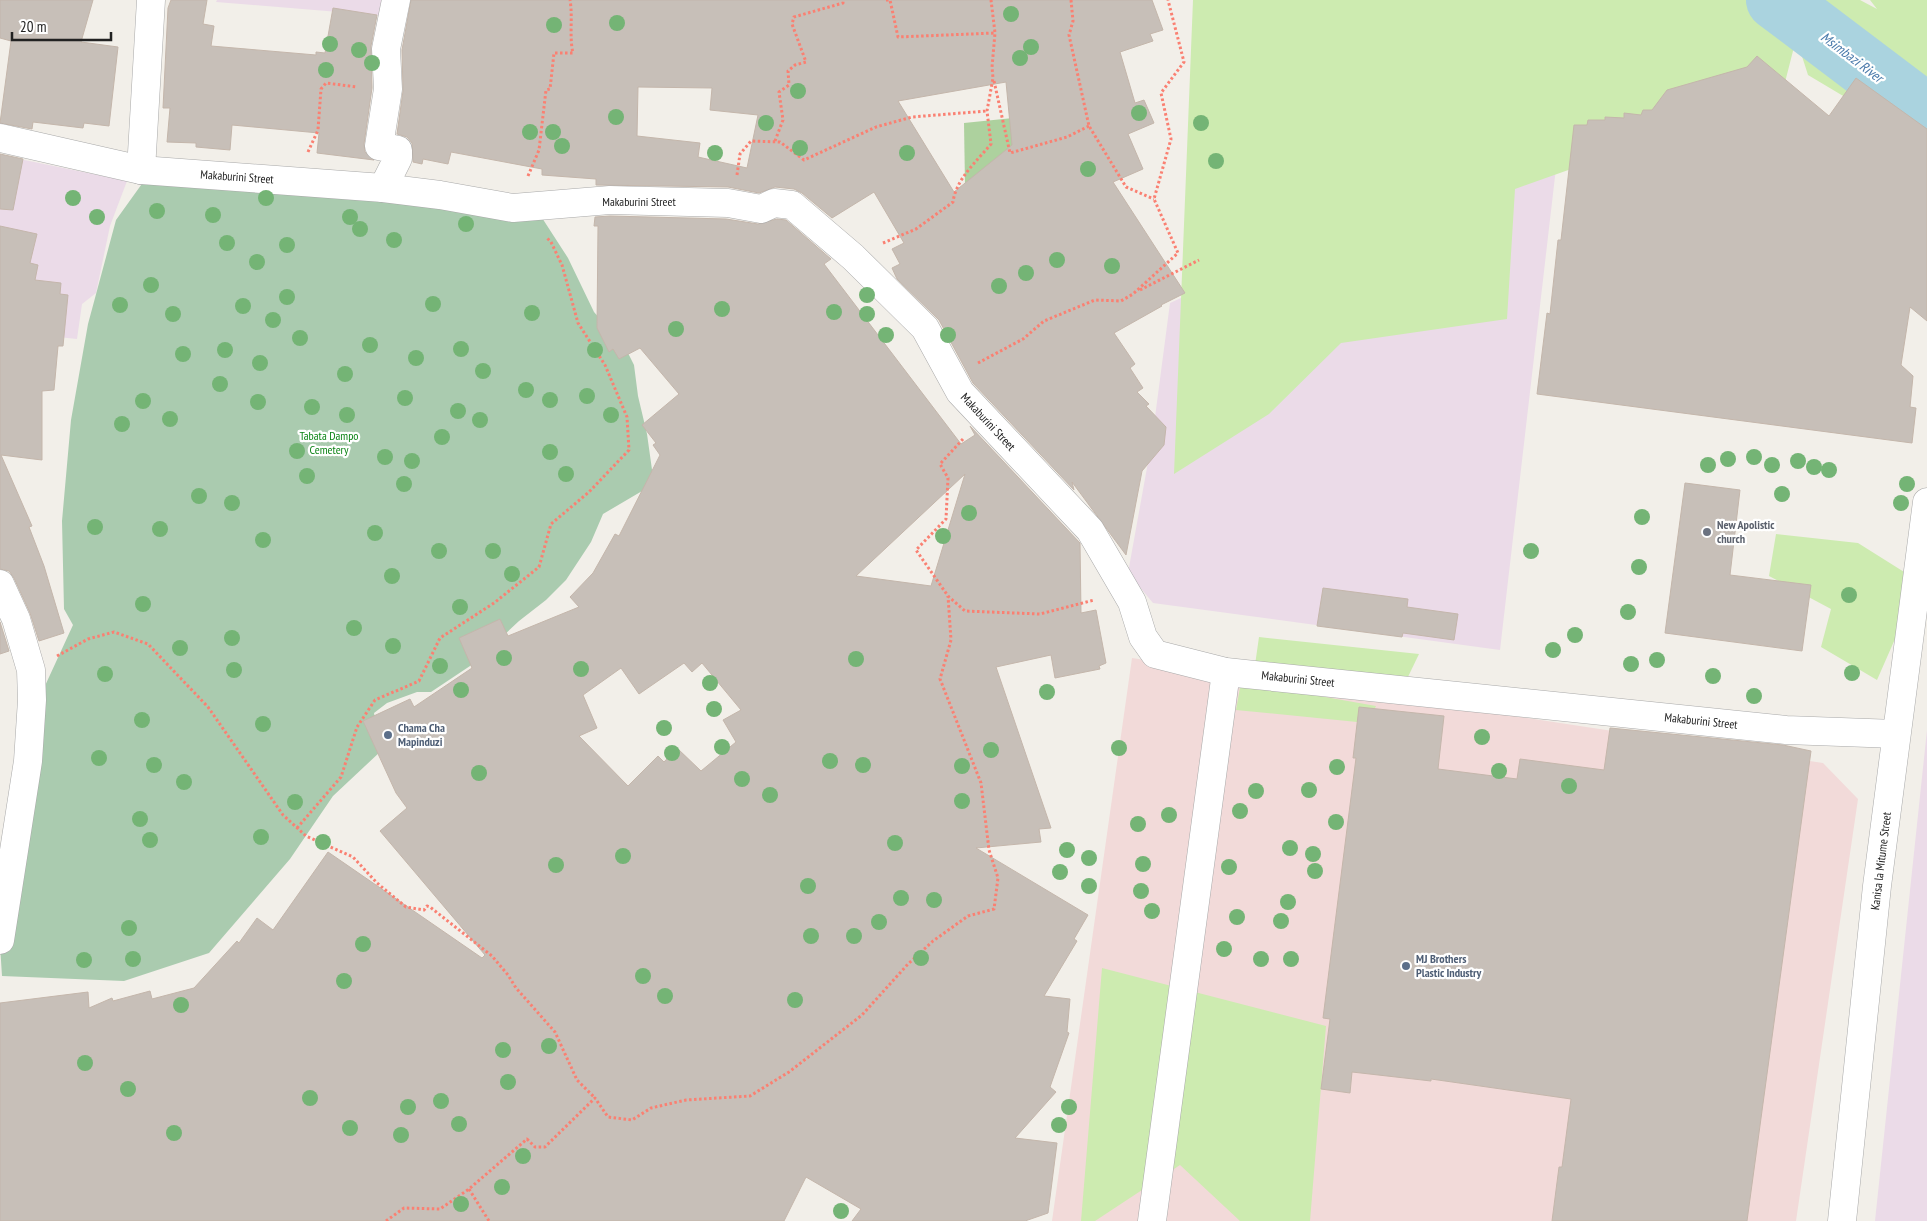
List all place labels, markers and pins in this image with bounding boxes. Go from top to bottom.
place label: New Apolistic church [1717,517,1775,546]
marker: New Apolistic church [1701,526,1713,538]
place label: Chama Cha Mapinduzi [398,720,445,749]
marker: Chama Cha Mapinduzi [382,729,394,741]
place label: MJ Brothers Plastic Industry [1416,951,1482,980]
marker: MJ Brothers Plastic Industry [1400,960,1412,972]

